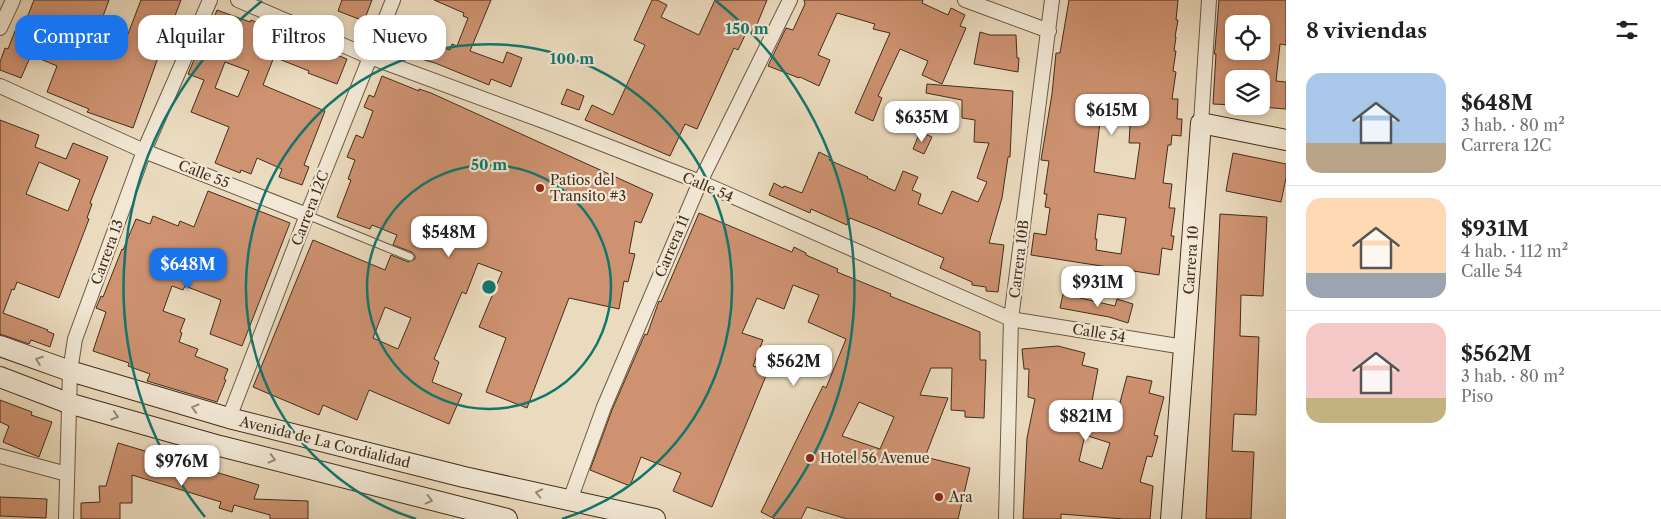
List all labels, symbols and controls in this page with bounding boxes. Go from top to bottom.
chip: Comprar [15,15,128,60]
chip: Alquilar [138,15,243,60]
chip: Filtros [253,15,344,60]
chip: Nuevo [354,15,446,60]
map controls [1225,15,1270,115]
button: locate [1225,15,1270,60]
icon: filters [1613,16,1641,44]
text: 8 viviendas [1306,18,1427,43]
text: 150 m [725,19,769,38]
text: 100 m [550,49,594,68]
button: layers [1225,70,1270,115]
text: $648M [1461,90,1533,115]
icon: home [1346,93,1406,153]
pin: $615M [1077,94,1147,136]
pin: $635M [887,100,957,143]
text: $615M [1086,100,1138,120]
text: $635M [895,107,949,127]
text: 3 hab. · 80 m² [1461,115,1565,135]
text: Carrera 12C [1461,135,1551,155]
text: 50 m [471,155,507,174]
street label: Calle 55 [176,156,232,192]
street label: Carrera 12C [287,168,333,248]
street label: Calle 54 [680,168,736,206]
place label: Patios del Transito #3 [550,171,626,205]
marker: Patios del Transito #3 [534,182,546,194]
street label: Carrera 11 [651,212,693,280]
pin: $548M [414,216,484,258]
text: $931M [1461,216,1529,241]
street label: Carrera 13 [87,217,127,287]
icon: home [1346,218,1406,278]
street label: Carrera 10B [1005,219,1033,299]
text: $548M [422,222,476,242]
street label: Carrera 10 [1180,225,1202,295]
text: 4 hab. · 112 m² [1461,241,1568,261]
pin: $648M [153,248,223,290]
text: $648M [161,254,215,274]
text: Calle 54 [1461,261,1522,281]
pin: $931M [1063,266,1133,308]
text: $931M [1072,272,1124,292]
centre of rings [480,278,498,296]
street label: Calle 54 [1071,320,1127,346]
text: $562M [1461,341,1532,366]
icon: home [1346,343,1406,403]
pin: $562M [759,344,829,387]
text: $562M [767,351,821,371]
one-way arrow [35,356,44,366]
text: 3 hab. · 80 m² [1461,366,1565,386]
text: Piso [1461,386,1493,406]
pin: $821M [1051,400,1121,442]
one-way arrow [191,403,199,413]
text: $821M [1060,406,1112,426]
one-way arrow [111,411,119,421]
street label: Avenida de La Cordialidad [237,412,413,472]
pin: $976M [147,444,217,487]
place label: Hotel 56 Avenue [820,449,930,467]
text: $976M [156,451,209,471]
marker: Hotel 56 Avenue [804,452,816,464]
one-way arrow [267,453,276,464]
one-way arrow [535,488,543,499]
place label: Ara [948,488,973,506]
marker: Ara [933,491,945,503]
one-way arrow [425,494,433,504]

